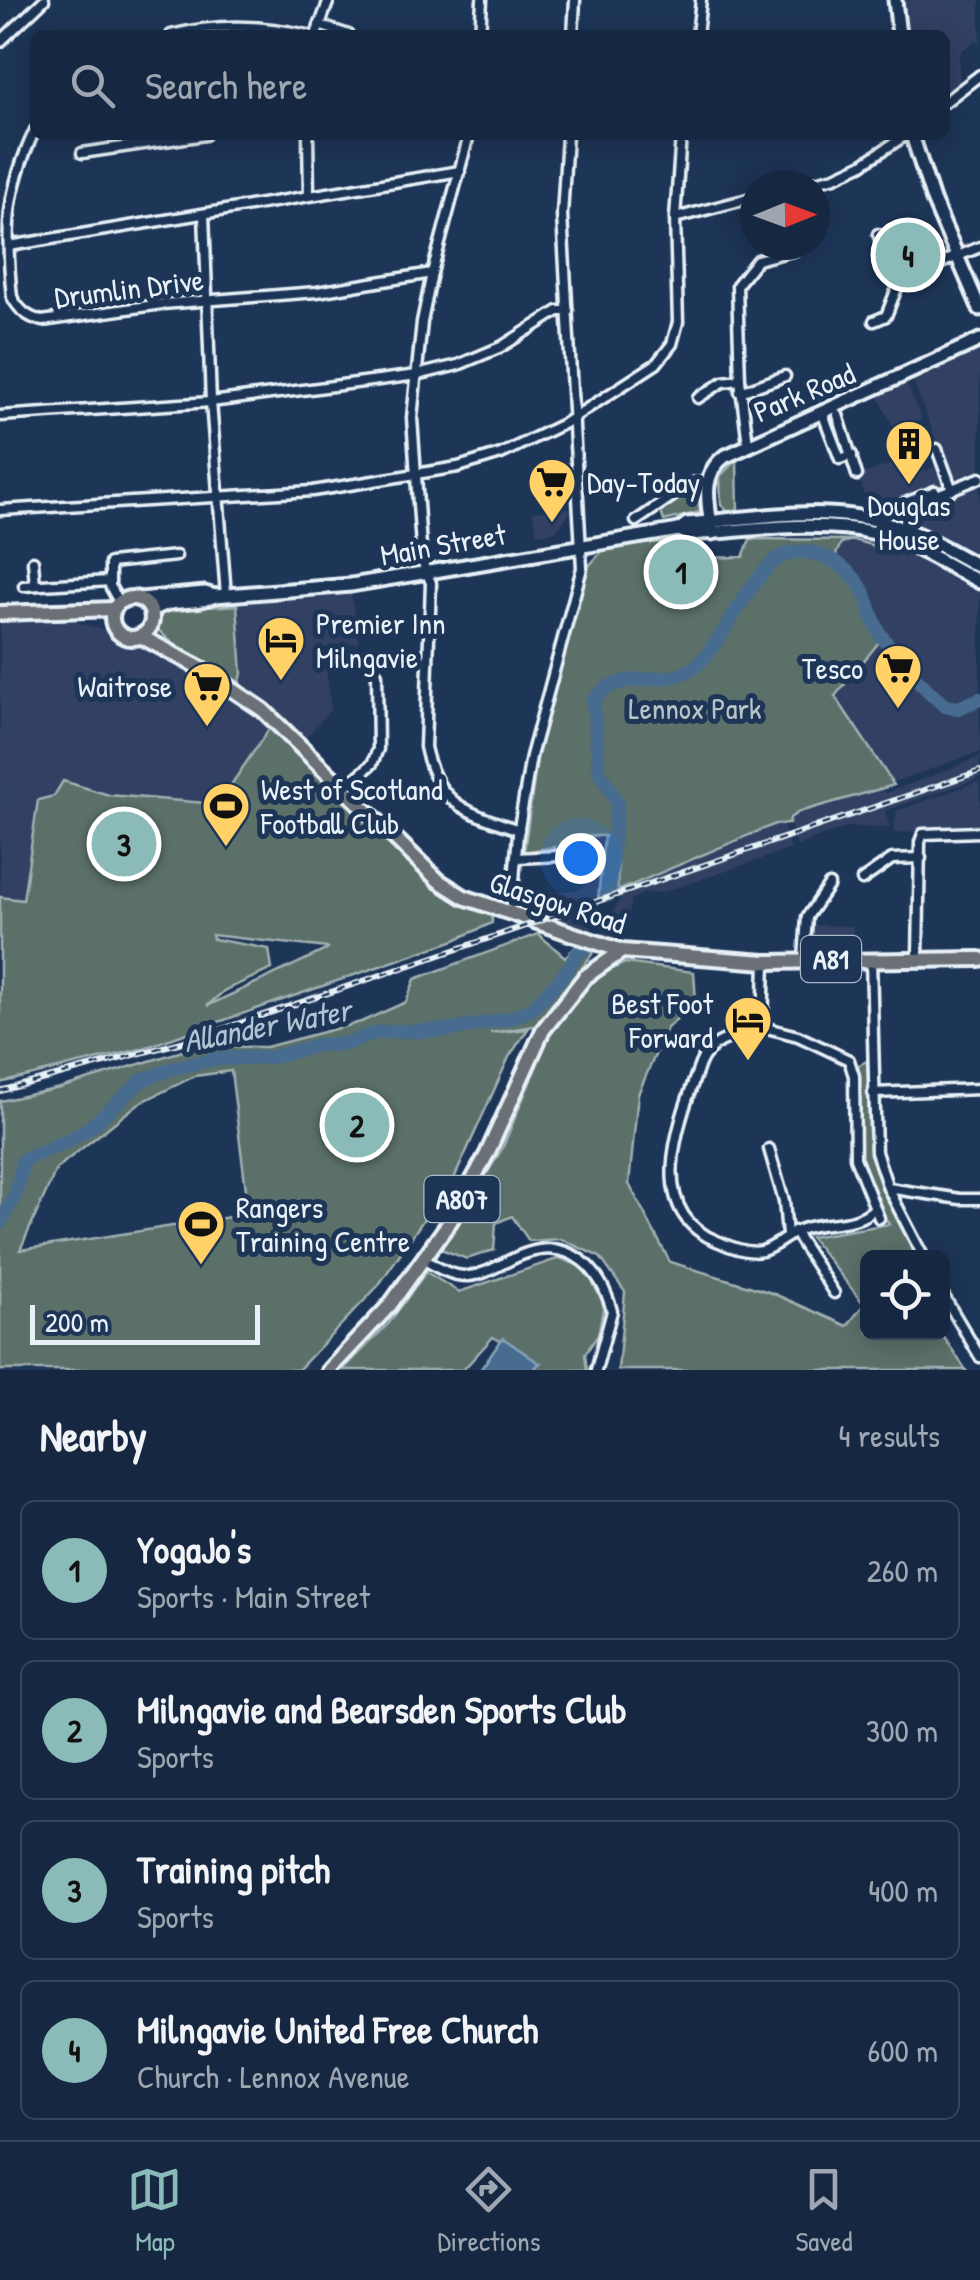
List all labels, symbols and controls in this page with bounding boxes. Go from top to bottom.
search box [30,30,950,140]
icon: search [65,58,120,113]
text: Search here [145,59,307,111]
north arrow [740,170,830,260]
pin: 4 [876,218,940,292]
street label: Drumlin Drive [52,259,206,317]
street label: Park Road [747,353,861,431]
building icon: Douglas House [883,418,935,486]
supermarket icon: Day-Today [526,456,578,524]
place label: Day-Today [587,462,700,502]
place label: Douglas House [868,485,950,559]
street label: Main Street [377,513,509,575]
pin: 1 [648,534,714,610]
place label: Premier Inn Milngavie [316,603,446,677]
hotel icon: Premier Inn Milngavie [255,614,307,682]
supermarket icon: Tesco [872,642,924,710]
place label: Tesco [802,648,863,688]
supermarket icon: Waitrose [181,660,233,728]
place label: Waitrose [78,666,172,706]
park label: Lennox Park [629,688,761,728]
place label: West of Scotland Football Club [260,769,443,843]
sports icon: West of Scotland Football Club [200,780,252,848]
pin: 3 [92,806,156,882]
your location [555,833,606,884]
street label: Glasgow Road [485,861,632,943]
road number: A81 [801,936,861,982]
place label: Best Foot Forward [611,983,714,1057]
water label: Allander Water [180,987,358,1062]
hotel icon: Best Foot Forward [722,994,774,1062]
pin: 2 [324,1088,390,1162]
road number: A807 [424,1176,500,1222]
place label: Rangers Training Centre [236,1187,410,1261]
sports icon: Rangers Training Centre [175,1198,227,1266]
map controls [860,1250,950,1340]
button: locate [860,1250,950,1340]
scale bar [30,1300,260,1344]
text: 200 m [45,1303,109,1341]
text: Nearby [40,1407,147,1464]
text: 4 results [839,1414,940,1457]
text: YogaJo's [137,1523,251,1575]
text: 1 [69,1549,80,1592]
text: 260 m [867,1549,938,1592]
text: Sports · Main Street [137,1575,370,1618]
text: Milngavie and Bearsden Sports Club [137,1683,627,1735]
text: 2 [67,1709,82,1752]
text: 300 m [866,1709,938,1752]
text: Sports [137,1735,214,1778]
text: Training pitch [137,1843,330,1895]
text: 3 [67,1869,82,1912]
text: 400 m [868,1869,938,1912]
text: Sports [137,1895,214,1938]
text: Milngavie United Free Church [137,2003,538,2055]
text: 4 [68,2029,81,2072]
text: 600 m [867,2029,938,2072]
text: Church · Lennox Avenue [137,2055,409,2098]
tab: Map [127,2162,182,2260]
tab: Directions [437,2162,540,2260]
tab: Saved [795,2162,853,2260]

